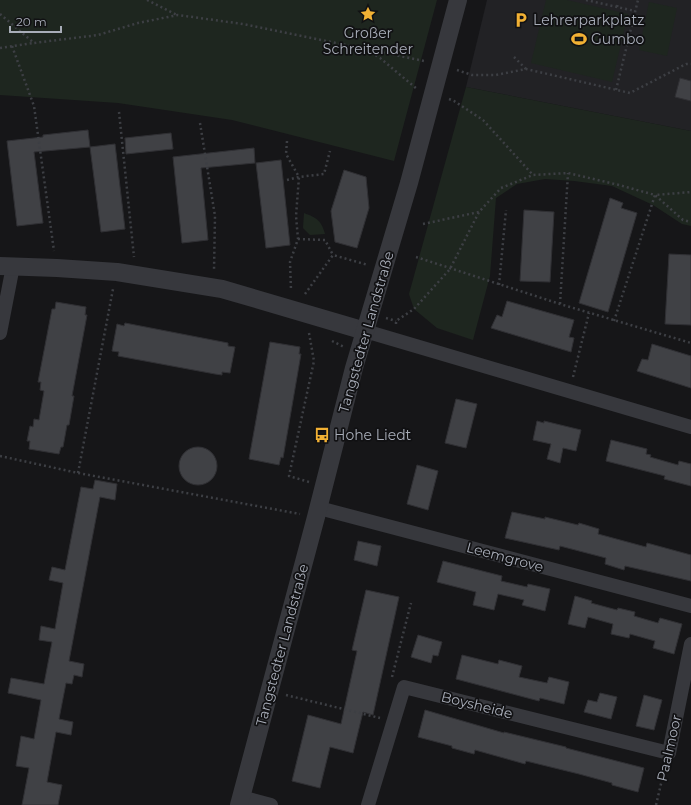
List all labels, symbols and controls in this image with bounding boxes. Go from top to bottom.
place icon: Großer Schreitender [359,5,377,23]
scale bar [10,8,61,34]
parking icon: Lehrerparkplatz [512,11,530,29]
place label: Lehrerparkplatz [533,11,644,29]
text: 20 m [16,14,47,29]
place label: Großer Schreitender [323,24,414,58]
sports icon: Gumbo [570,30,588,48]
place label: Gumbo [591,30,645,48]
street label: Tangstedter Landstraße [334,249,398,415]
bus stop icon: Hohe Liedt [313,426,331,444]
place label: Hohe Liedt [334,426,412,444]
street label: Leemgrove [464,538,546,576]
street label: Tangstedter Landstraße [252,562,312,728]
street label: Boysheide [439,687,515,723]
street label: Paalmoor [653,712,686,783]

